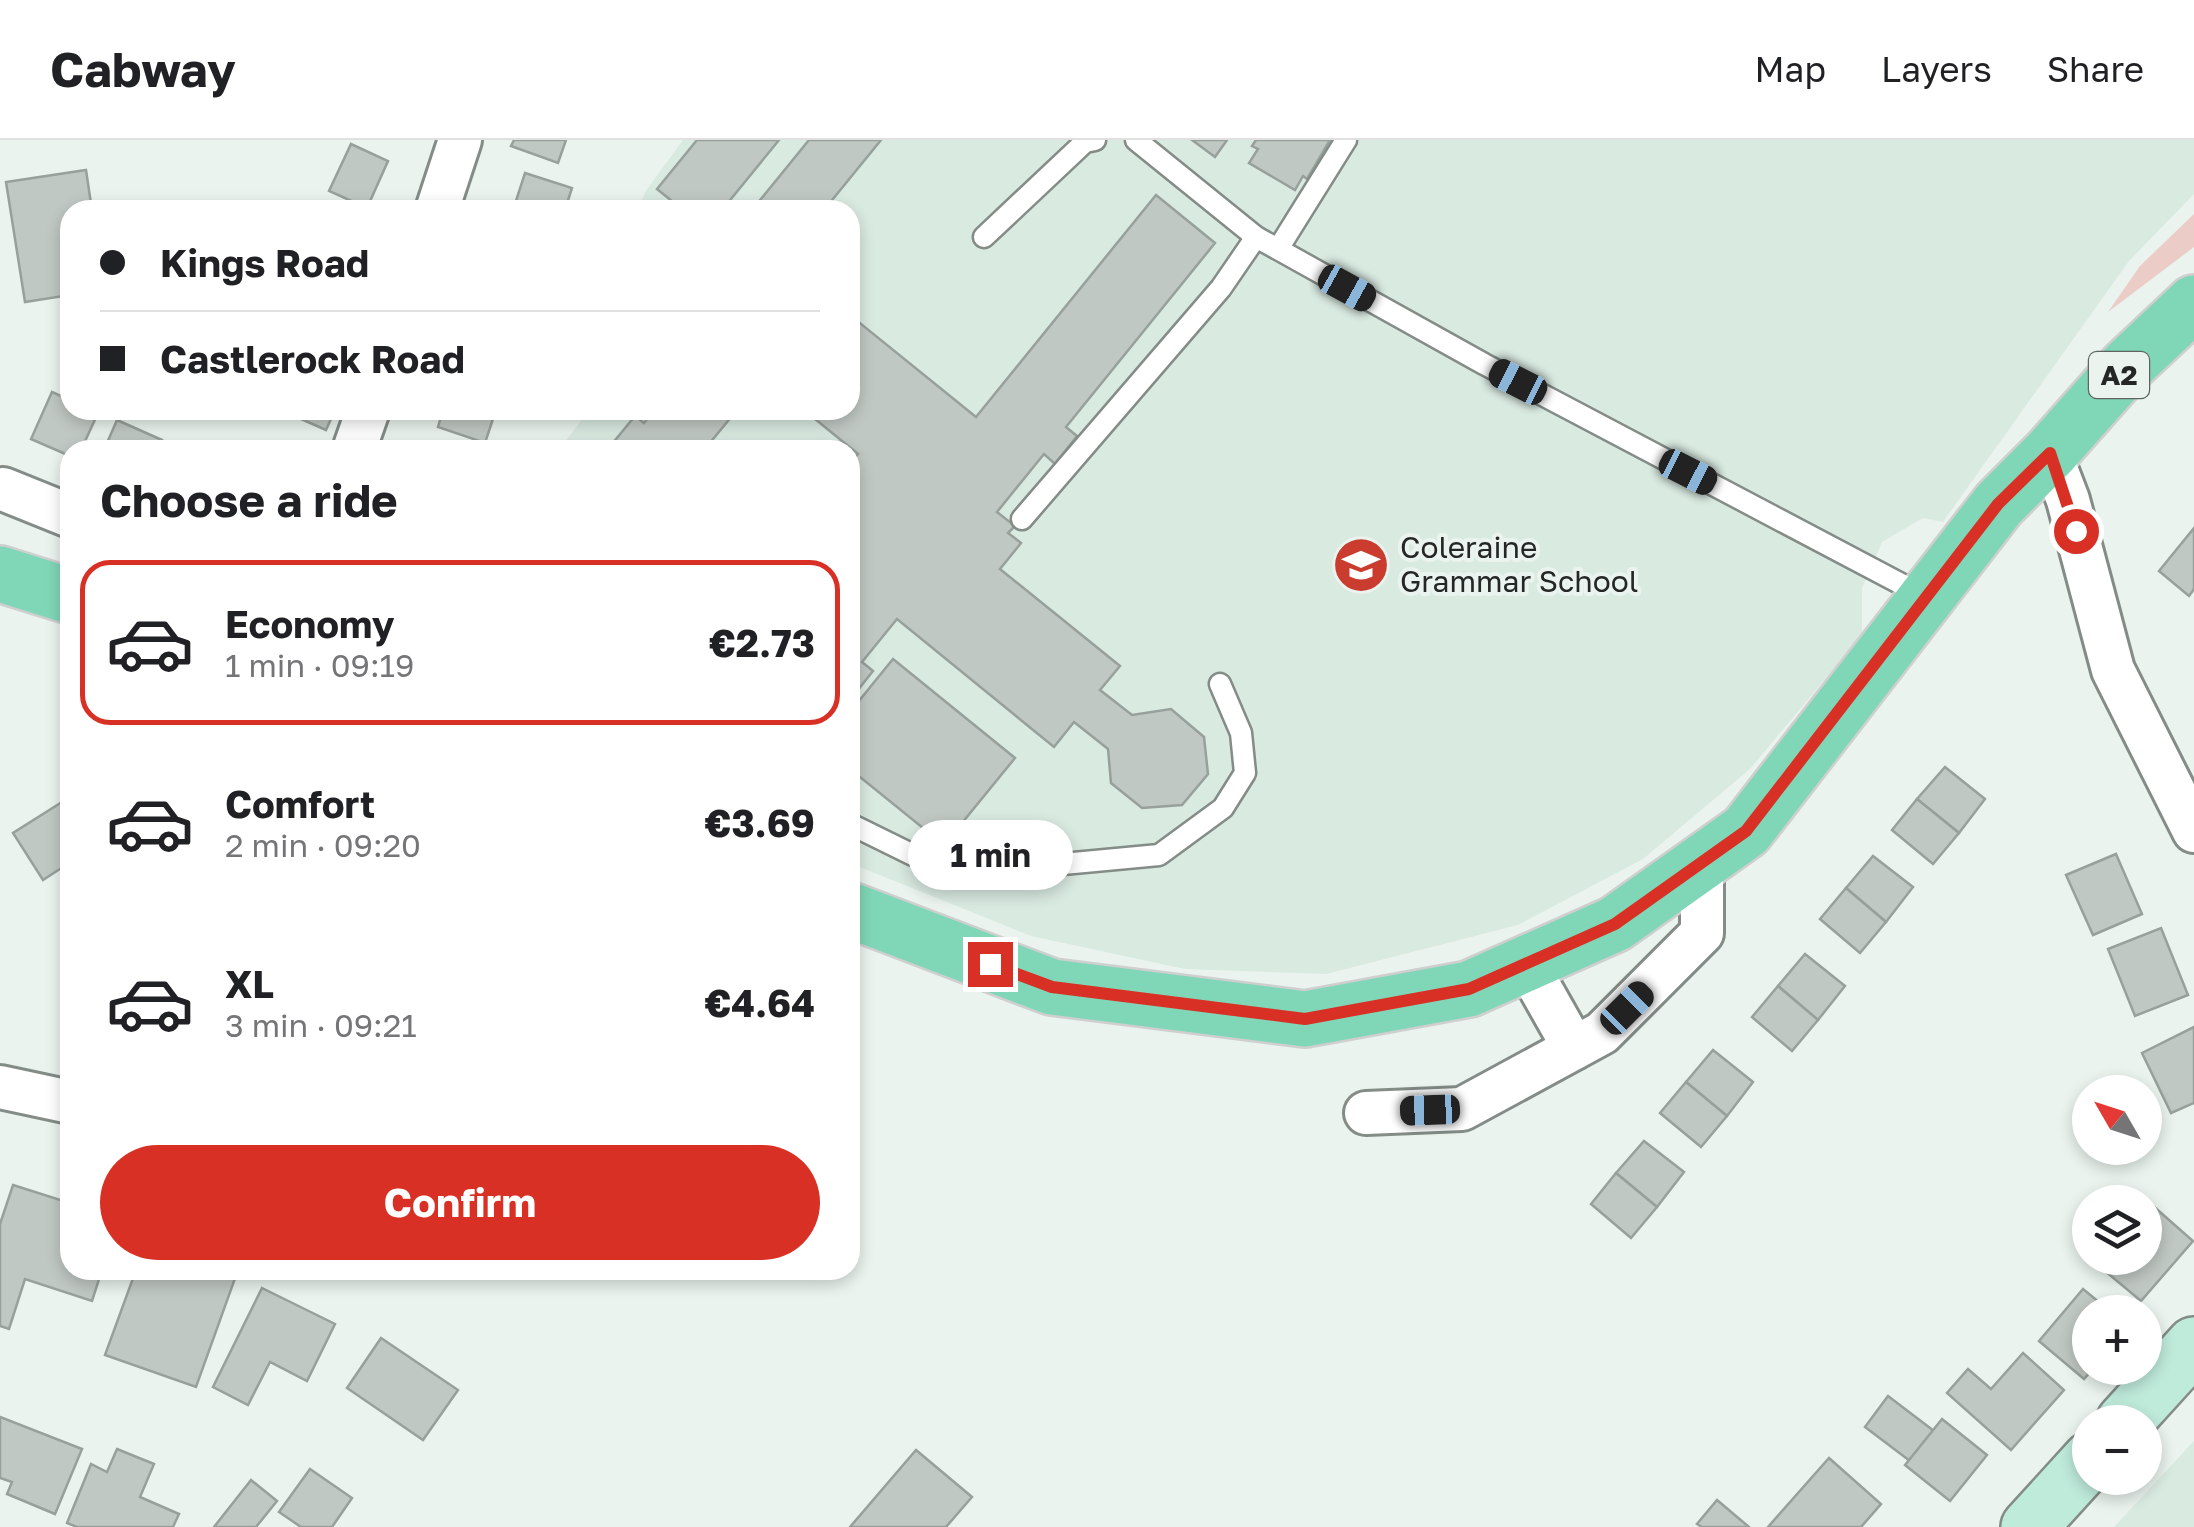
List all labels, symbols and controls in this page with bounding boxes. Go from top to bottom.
text: Cabway [50,40,236,98]
text: Map [1755,48,1826,90]
text: Layers [1881,48,1992,90]
text: Share [2047,48,2144,90]
text: Kings Road [160,240,369,285]
car [1313,260,1381,316]
text: Castlerock Road [160,336,465,381]
road number: A2 [2089,352,2149,398]
car [1484,355,1552,409]
car [1654,445,1722,499]
text: Choose a ride [100,473,398,527]
route start [2054,509,2099,554]
place label: Coleraine Grammar School [1400,529,1638,599]
school or university icon: Coleraine Grammar School [1331,535,1391,595]
icon: car [105,598,195,688]
text: Economy [225,601,394,646]
text: €2.73 [709,620,815,665]
text: 1 min · 09:19 [225,646,414,684]
icon: car [105,778,195,868]
text: Comfort [225,781,375,826]
text: €3.69 [705,800,815,845]
callout: 1 min [908,819,1072,889]
text: 2 min · 09:20 [225,826,421,864]
text: 1 min [950,836,1031,874]
route end [968,942,1013,987]
icon: car [105,958,195,1048]
text: XL [225,961,274,1006]
car [1595,976,1659,1040]
text: €4.64 [704,980,815,1025]
text: 3 min · 09:21 [225,1006,417,1044]
north arrow [2072,1075,2162,1165]
map controls [2072,1075,2162,1495]
car [1399,1094,1461,1126]
button: Confirm [100,1145,820,1260]
button: layers [2072,1185,2162,1275]
button: + [2072,1295,2162,1385]
button: − [2072,1405,2162,1495]

